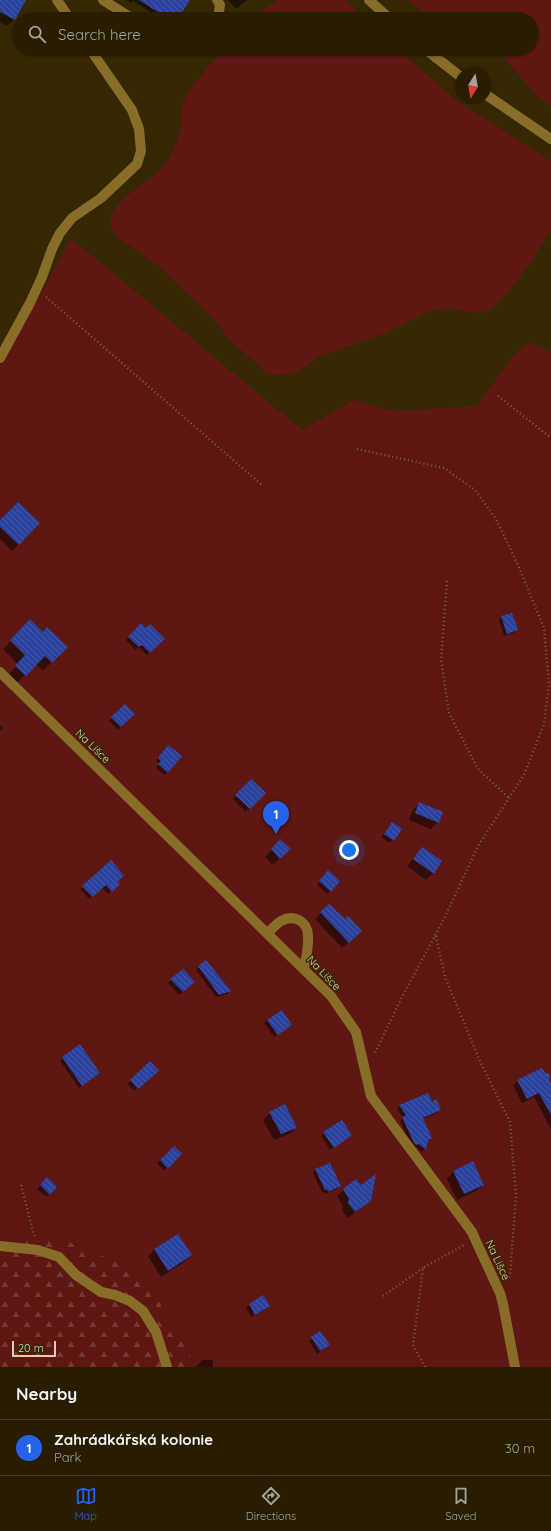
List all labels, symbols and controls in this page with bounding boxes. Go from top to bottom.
search box [12,12,539,56]
icon: search [26,23,48,45]
text: Search here [58,25,141,44]
north arrow [455,68,491,104]
street label: Na Lišce [73,726,113,766]
pin: 1 [263,801,289,834]
your location [339,840,359,860]
street label: Na Lišce [304,953,344,993]
street label: Na Lišce [483,1238,513,1282]
scale bar [12,1339,56,1358]
text: 20 m [18,1341,44,1355]
text: Nearby [16,1383,77,1404]
text: Zahrádkářská kolonie [54,1430,213,1449]
text: 1 [26,1440,32,1456]
text: 30 m [505,1440,535,1456]
text: Park [54,1449,82,1465]
tab: Map [74,1485,97,1523]
tab: Directions [246,1485,296,1523]
tab: Saved [445,1485,477,1523]

